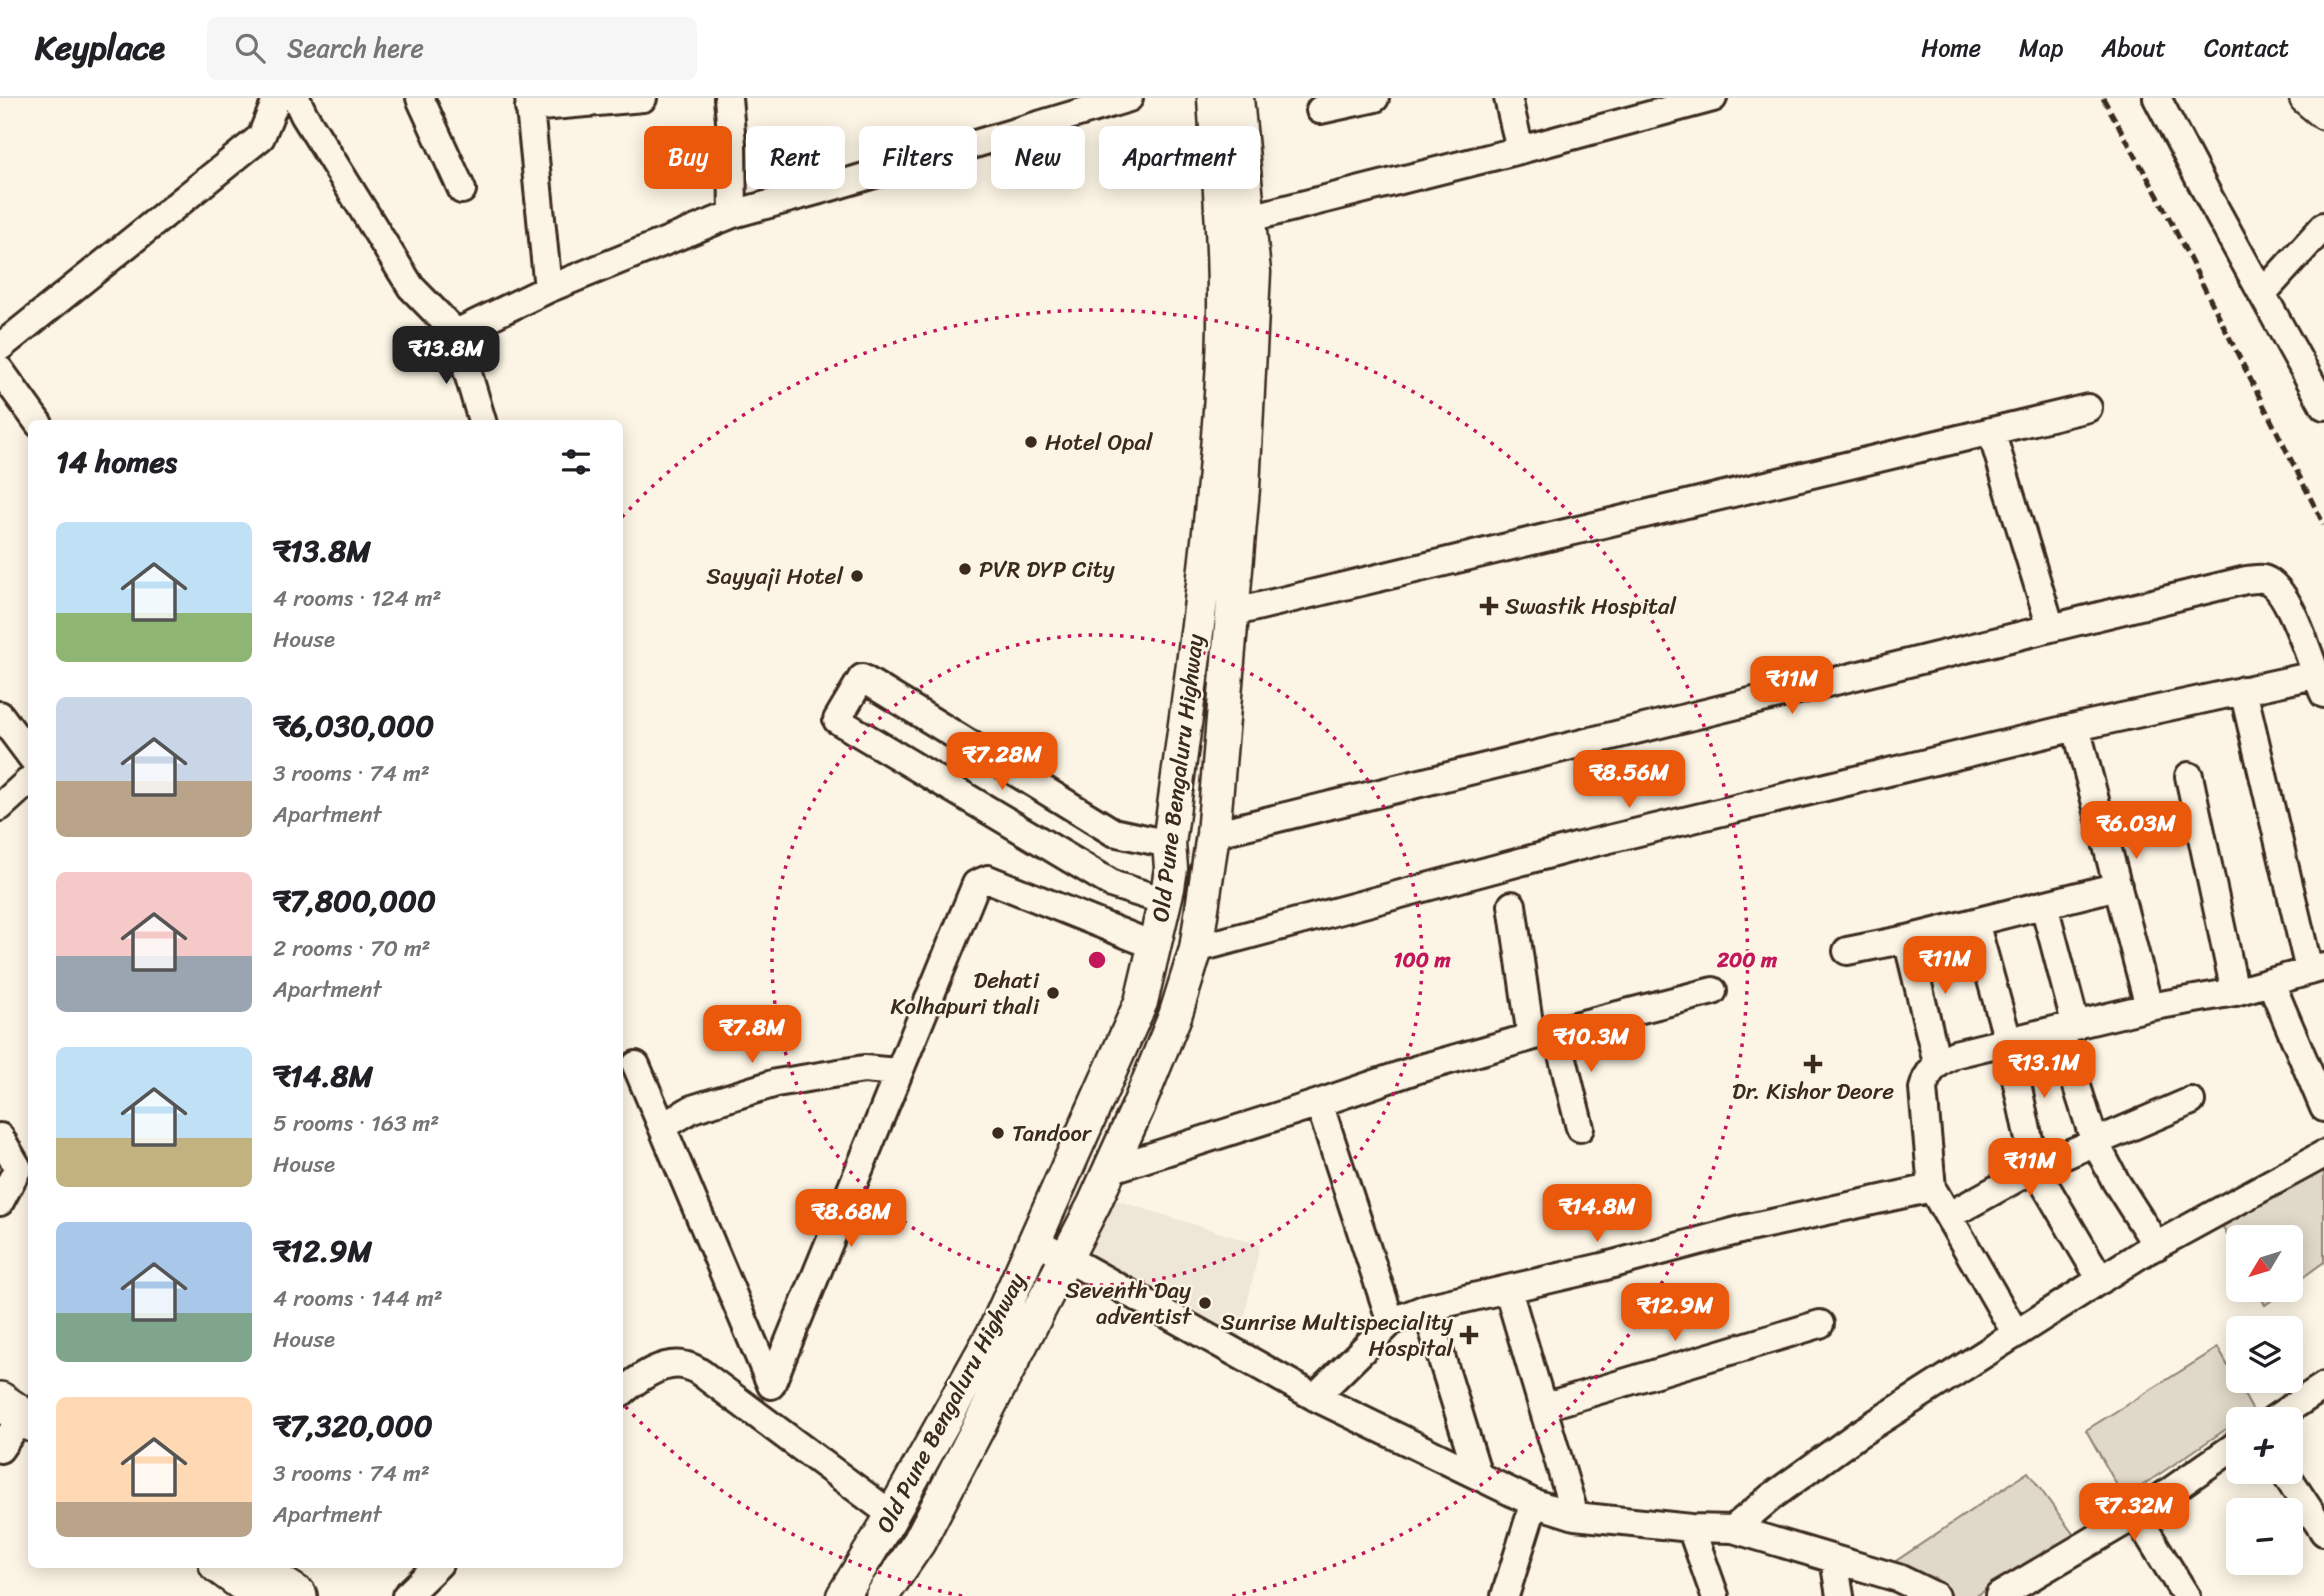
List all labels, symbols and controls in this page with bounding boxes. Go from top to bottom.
search box [207,17,697,80]
text: Keyplace [35,19,165,77]
text: Search here [287,25,424,71]
text: Home [1921,27,1981,69]
text: Map [2019,27,2063,69]
text: About [2101,27,2166,69]
text: Contact [2204,27,2289,69]
icon: search [231,29,269,67]
chip: Buy [644,126,732,189]
chip: Rent [746,126,845,189]
chip: Filters [859,126,977,189]
chip: New [991,126,1085,189]
chip: Apartment [1099,126,1260,189]
pin: ₹13.8M [389,327,503,386]
text: ₹13.8M [409,328,483,369]
place label: Hotel Opal [1045,422,1153,463]
marker: Hotel Opal [1023,434,1039,450]
text: 14 homes [56,435,177,489]
icon: filters [557,443,595,481]
text: ₹13.8M [273,524,371,578]
place label: PVR DYP City [979,549,1115,590]
icon: home [112,550,196,634]
place label: Sayyaji Hotel [706,556,843,597]
marker: PVR DYP City [957,561,973,577]
marker: Sayyaji Hotel [849,568,865,584]
text: 4 rooms · 124 m² [273,578,442,619]
place label: Swastik Hospital [1505,586,1677,627]
marker: Swastik Hospital [1479,596,1499,616]
text: House [273,619,335,660]
street label: Old Pune Bengaluru Highway [1140,632,1216,924]
pin: ₹11M [1751,656,1833,716]
text: ₹11M [1766,658,1818,699]
text: ₹6,030,000 [273,699,434,753]
icon: home [112,725,196,809]
pin: ₹7.28M [945,732,1059,792]
text: ₹7.28M [963,734,1041,775]
pin: ₹8.56M [1572,750,1686,810]
text: ₹8.56M [1589,752,1669,793]
text: 3 rooms · 74 m² [273,753,430,794]
text: Apartment [273,794,382,835]
pin: ₹6.03M [2079,802,2193,861]
text: ₹6.03M [2097,803,2175,844]
text: ₹7,800,000 [273,874,436,928]
icon: home [112,900,196,984]
text: 2 rooms · 70 m² [273,928,431,969]
pin: ₹11M [1904,936,1986,996]
text: ₹11M [1919,938,1971,979]
text: 100 m [1393,941,1451,979]
text: 200 m [1716,941,1778,979]
centre of rings [1085,948,1109,972]
place label: Dehati Kolhapuri thali [890,960,1040,1027]
text: Apartment [273,969,382,1010]
marker: Dehati Kolhapuri thali [1045,985,1061,1001]
pin: ₹7.8M [703,1006,801,1065]
text: ₹7.8M [719,1007,785,1048]
pin: ₹10.3M [1534,1014,1648,1074]
text: ₹10.3M [1553,1016,1629,1057]
pin: ₹13.1M [1987,1040,2101,1100]
text: ₹13.1M [2009,1042,2079,1083]
text: ₹14.8M [273,1049,373,1103]
marker: Dr. Kishor Deore [1803,1054,1823,1074]
place label: Dr. Kishor Deore [1732,1071,1894,1112]
icon: home [112,1075,196,1159]
text: 5 rooms · 163 m² [273,1103,439,1144]
place label: Tandoor [1012,1113,1093,1154]
marker: Tandoor [990,1125,1006,1141]
pin: ₹11M [1989,1138,2071,1198]
text: ₹11M [2004,1140,2056,1181]
text: House [273,1144,335,1185]
pin: ₹14.8M [1540,1184,1654,1244]
text: ₹14.8M [1559,1186,1635,1227]
pin: ₹8.68M [794,1190,908,1249]
text: ₹8.68M [811,1191,891,1232]
text: ₹12.9M [273,1224,372,1278]
north arrow [2226,1225,2303,1302]
map controls [2226,1225,2303,1575]
icon: home [112,1250,196,1334]
street label: Old Pune Bengaluru Highway [865,1265,1037,1541]
place label: Seventh Day adventist [1065,1270,1193,1337]
text: 4 rooms · 144 m² [273,1278,443,1319]
pin: ₹12.9M [1618,1284,1732,1343]
text: ₹12.9M [1637,1285,1713,1326]
marker: Seventh Day adventist [1197,1295,1213,1311]
place label: Sunrise Multispeciality Hospital [1221,1302,1453,1369]
button: layers [2226,1316,2303,1393]
text: House [273,1319,335,1360]
marker: Sunrise Multispeciality Hospital [1459,1325,1479,1345]
text: ₹7,320,000 [273,1399,433,1453]
button: + [2226,1407,2303,1484]
icon: home [112,1425,196,1509]
text: 3 rooms · 74 m² [273,1453,430,1494]
pin: ₹7.32M [2077,1484,2191,1543]
text: ₹7.32M [2095,1485,2173,1526]
text: Apartment [273,1494,382,1535]
button: − [2226,1498,2303,1575]

